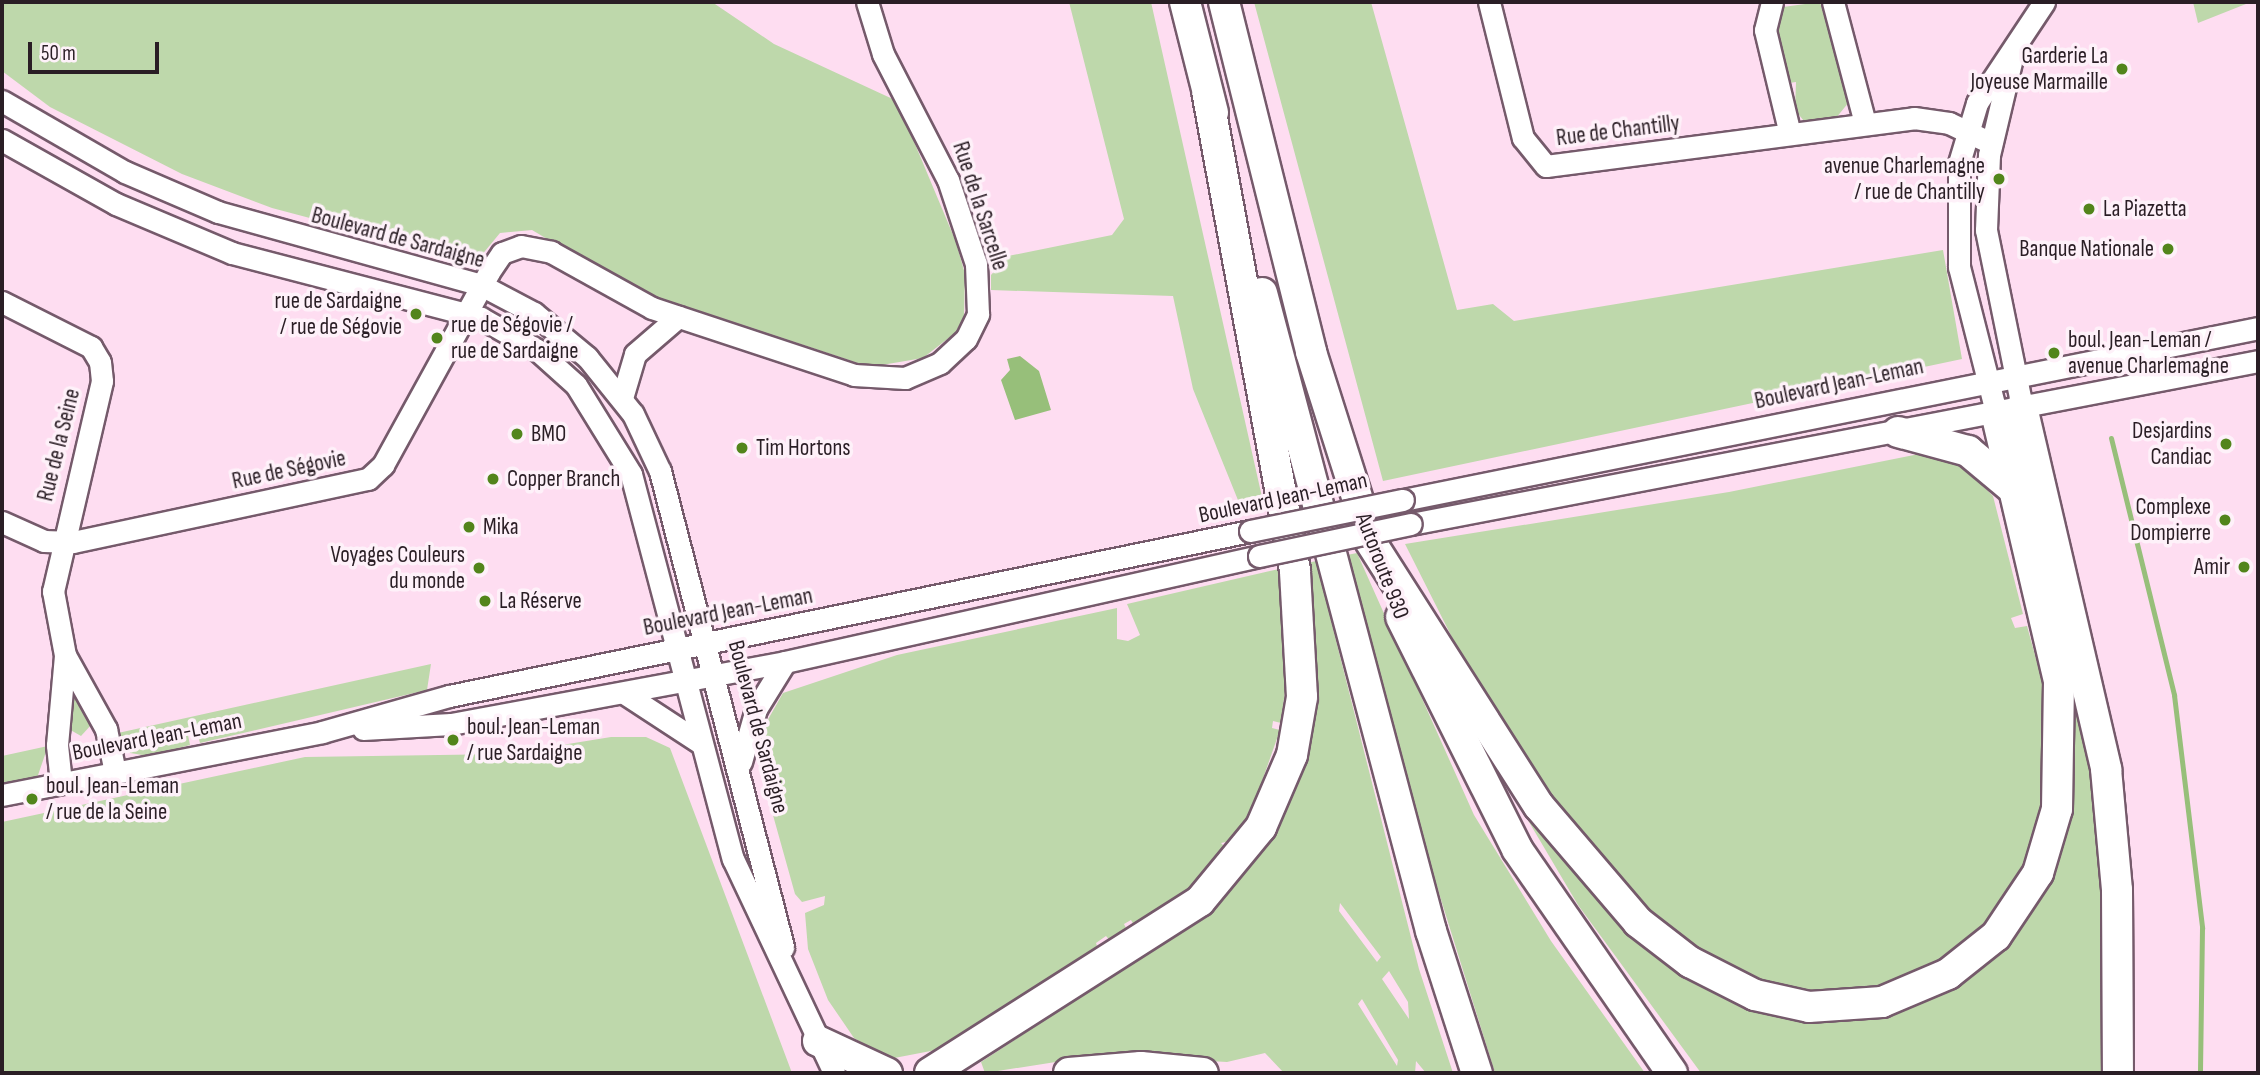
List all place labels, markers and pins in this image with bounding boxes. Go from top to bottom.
place label: Garderie La Joyeuse Marmaille [1970,42,2108,96]
marker: Garderie La Joyeuse Marmaille [2114,61,2130,77]
place label: avenue Charlemagne / rue de Chantilly [1824,152,1985,206]
marker: avenue Charlemagne / rue de Chantilly [1991,171,2007,187]
place label: La Piazetta [2103,195,2187,223]
marker: La Piazetta [2081,201,2097,217]
place label: Banque Nationale [2019,235,2154,263]
marker: Banque Nationale [2160,241,2176,257]
place label: rue de Sardaigne / rue de Ségovie [274,287,402,341]
marker: rue de Sardaigne / rue de Ségovie [408,306,424,322]
place label: rue de Ségovie / rue de Sardaigne [451,311,579,365]
place label: boul. Jean-Leman / avenue Charlemagne [2068,326,2229,380]
marker: rue de Ségovie / rue de Sardaigne [429,330,445,346]
marker: boul. Jean-Leman / avenue Charlemagne [2046,345,2062,361]
place label: Desjardins Candiac [2132,417,2212,471]
place label: BMO [531,420,566,448]
marker: BMO [509,426,525,442]
place label: Tim Hortons [756,434,851,462]
marker: Desjardins Candiac [2218,436,2234,452]
marker: Tim Hortons [734,440,750,456]
place label: Copper Branch [507,465,620,493]
marker: Copper Branch [485,471,501,487]
place label: Complexe Dompierre [2130,493,2211,547]
marker: Complexe Dompierre [2217,512,2233,528]
place label: Mika [483,513,519,541]
marker: Mika [461,519,477,535]
place label: Voyages Couleurs du monde [331,541,465,595]
place label: Amir [2194,553,2230,581]
marker: Amir [2236,559,2252,575]
marker: Voyages Couleurs du monde [471,560,487,576]
place label: La Réserve [499,587,582,615]
marker: La Réserve [477,593,493,609]
place label: boul. Jean-Leman / rue Sardaigne [467,713,600,767]
marker: boul. Jean-Leman / rue Sardaigne [445,732,461,748]
place label: boul. Jean-Leman / rue de la Seine [46,772,179,826]
marker: boul. Jean-Leman / rue de la Seine [24,791,40,807]

